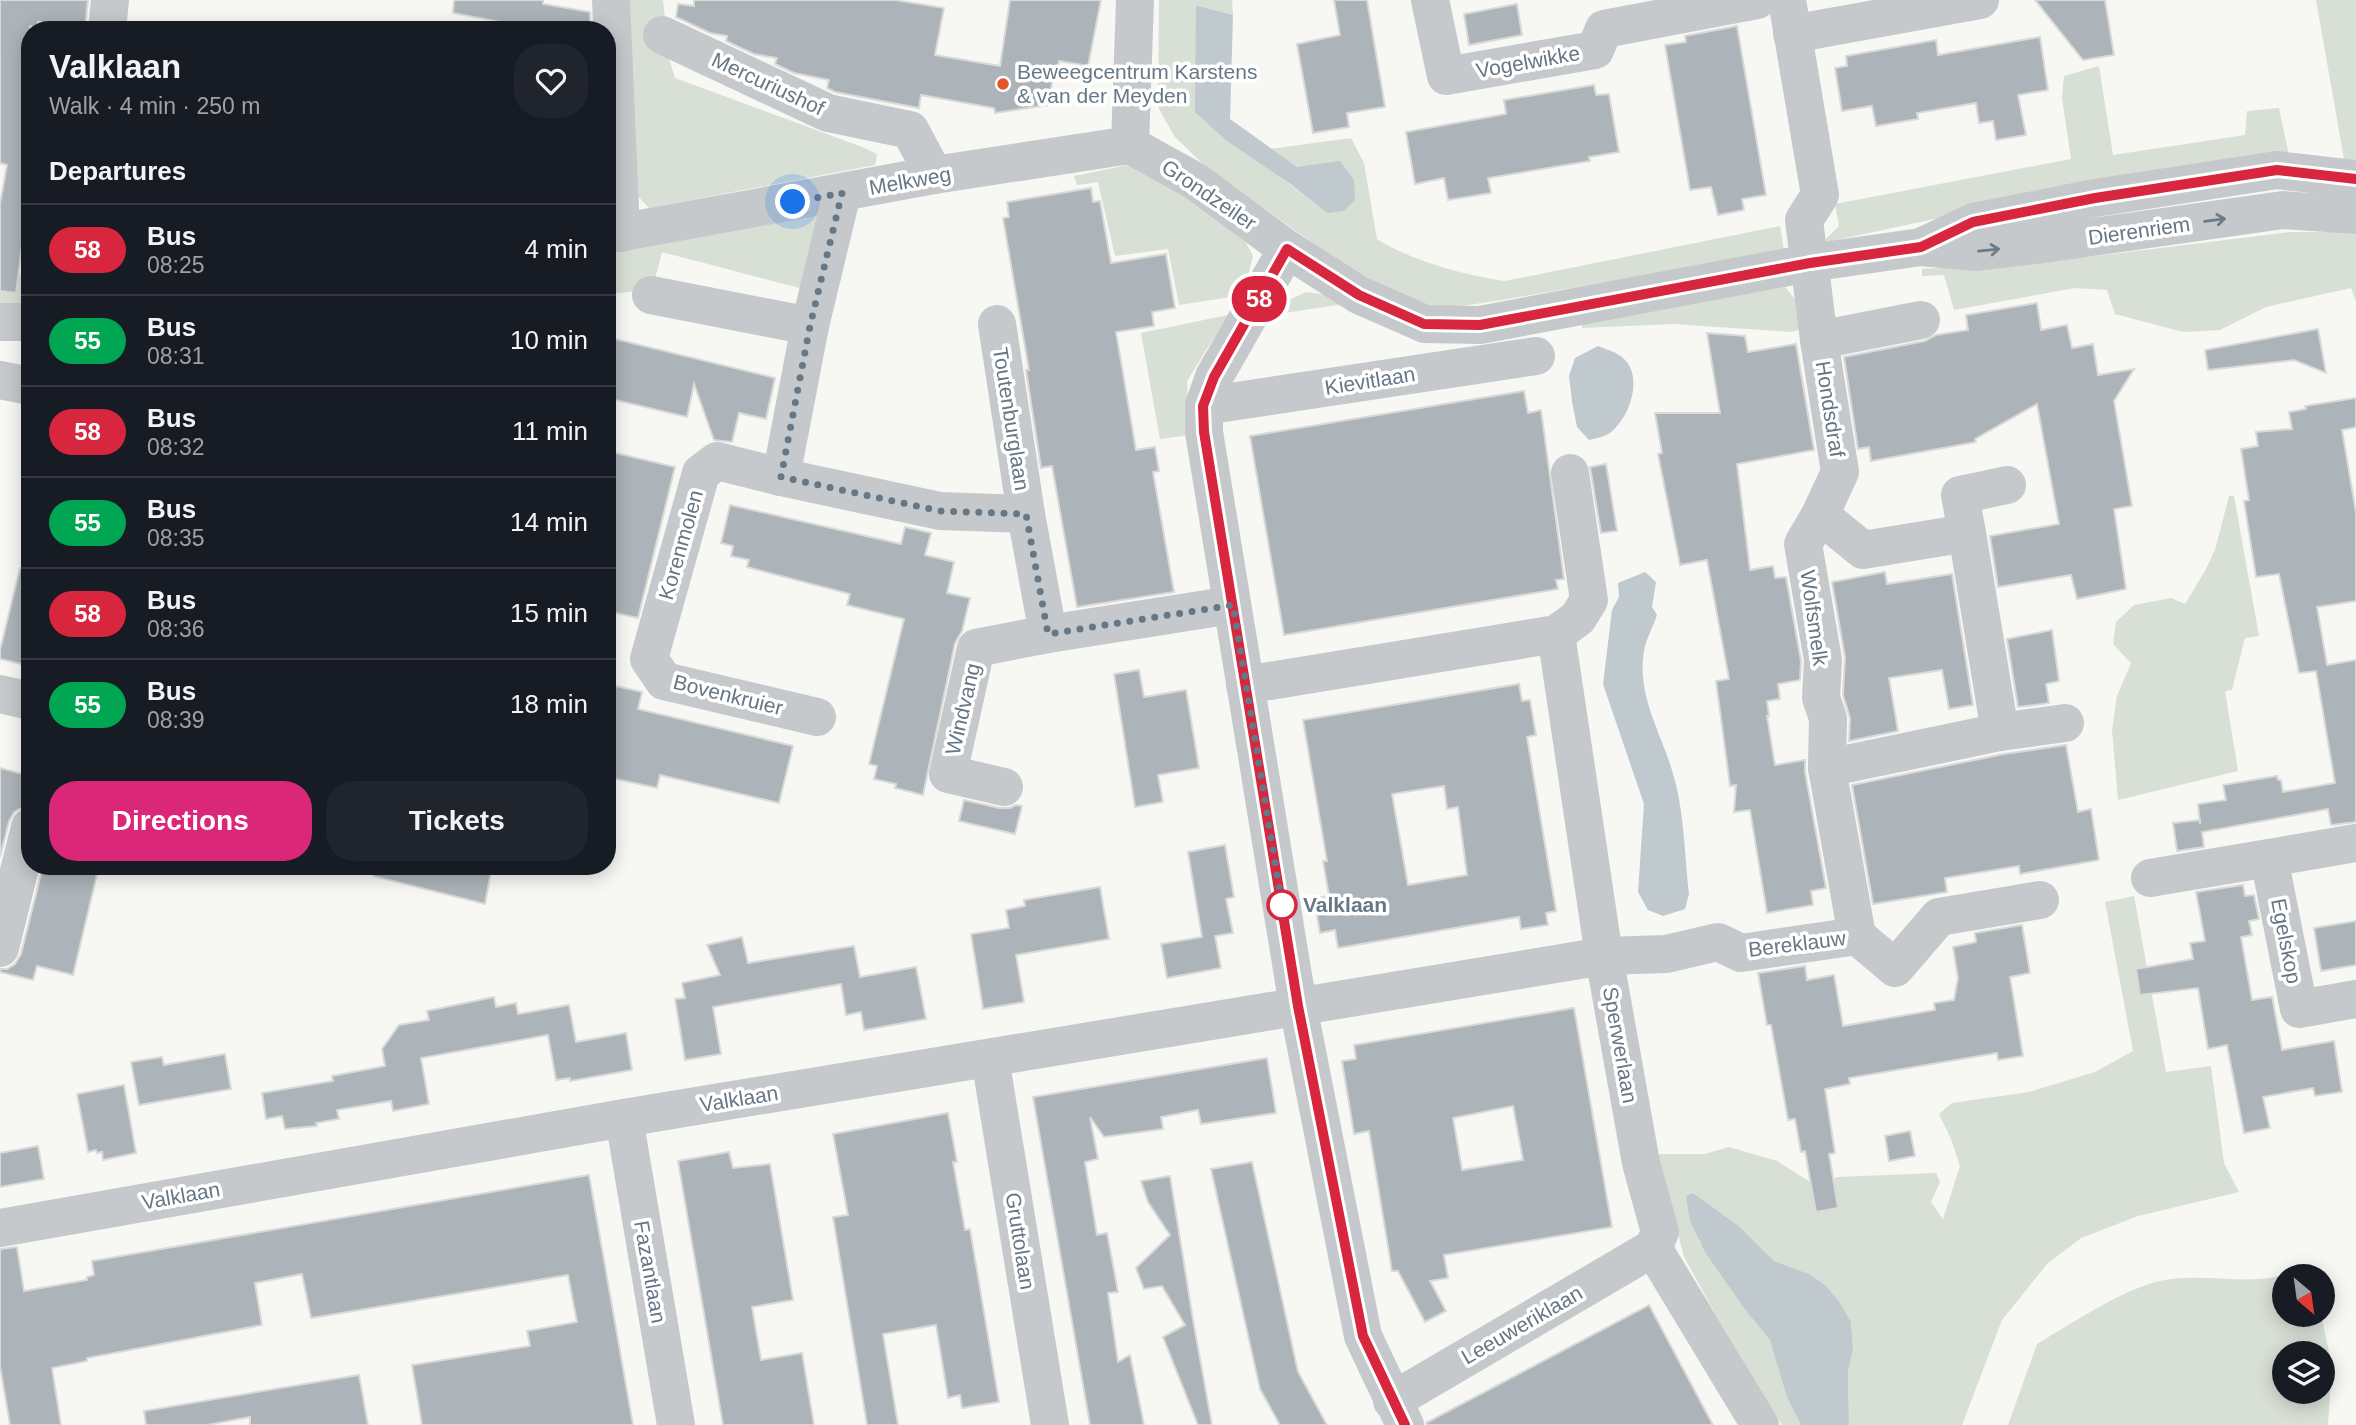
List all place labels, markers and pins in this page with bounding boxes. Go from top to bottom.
place label: Beweegcentrum Karstens & van der Meyden [1017,60,1257,107]
marker: Beweegcentrum Karstens & van der Meyden [995,76,1011,92]
marker: Valklaan [1267,890,1297,920]
place label: Valklaan [1303,893,1387,916]

